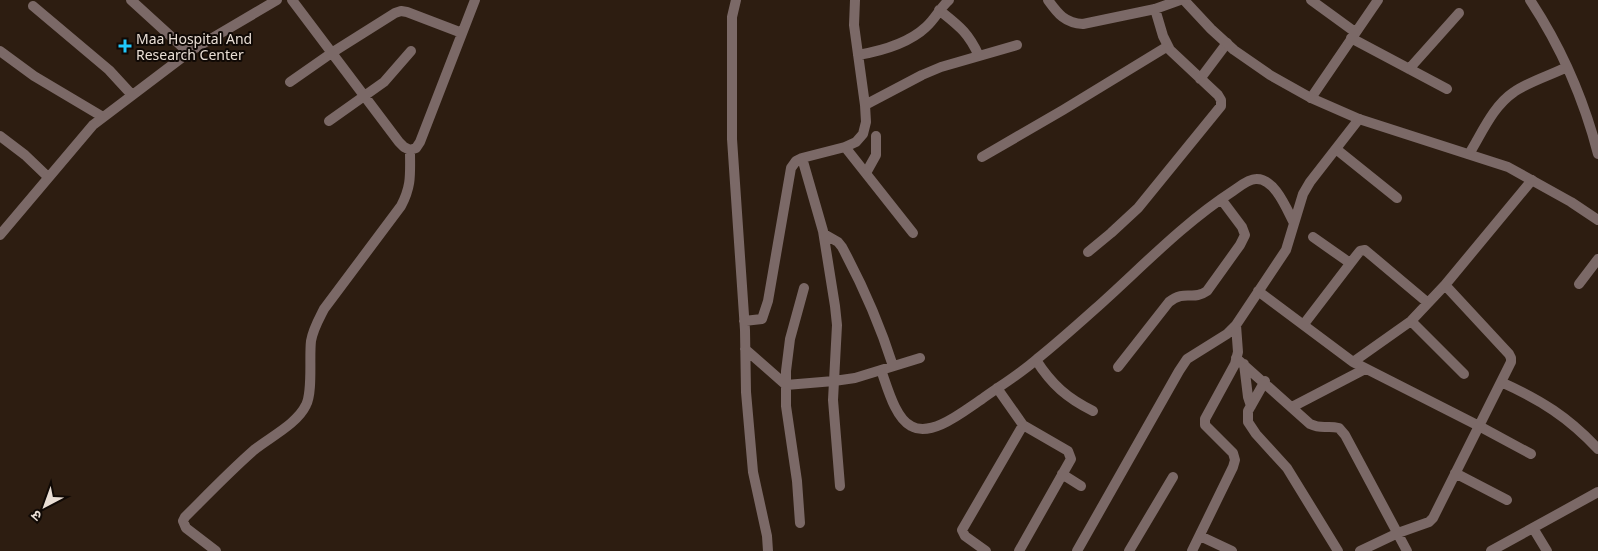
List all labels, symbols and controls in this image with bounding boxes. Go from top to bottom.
place label: Maa Hospital And Research Center [136,29,252,64]
marker: Maa Hospital And Research Center [118,39,132,53]
north arrow [20,481,70,531]
text: उ [26,506,45,526]

